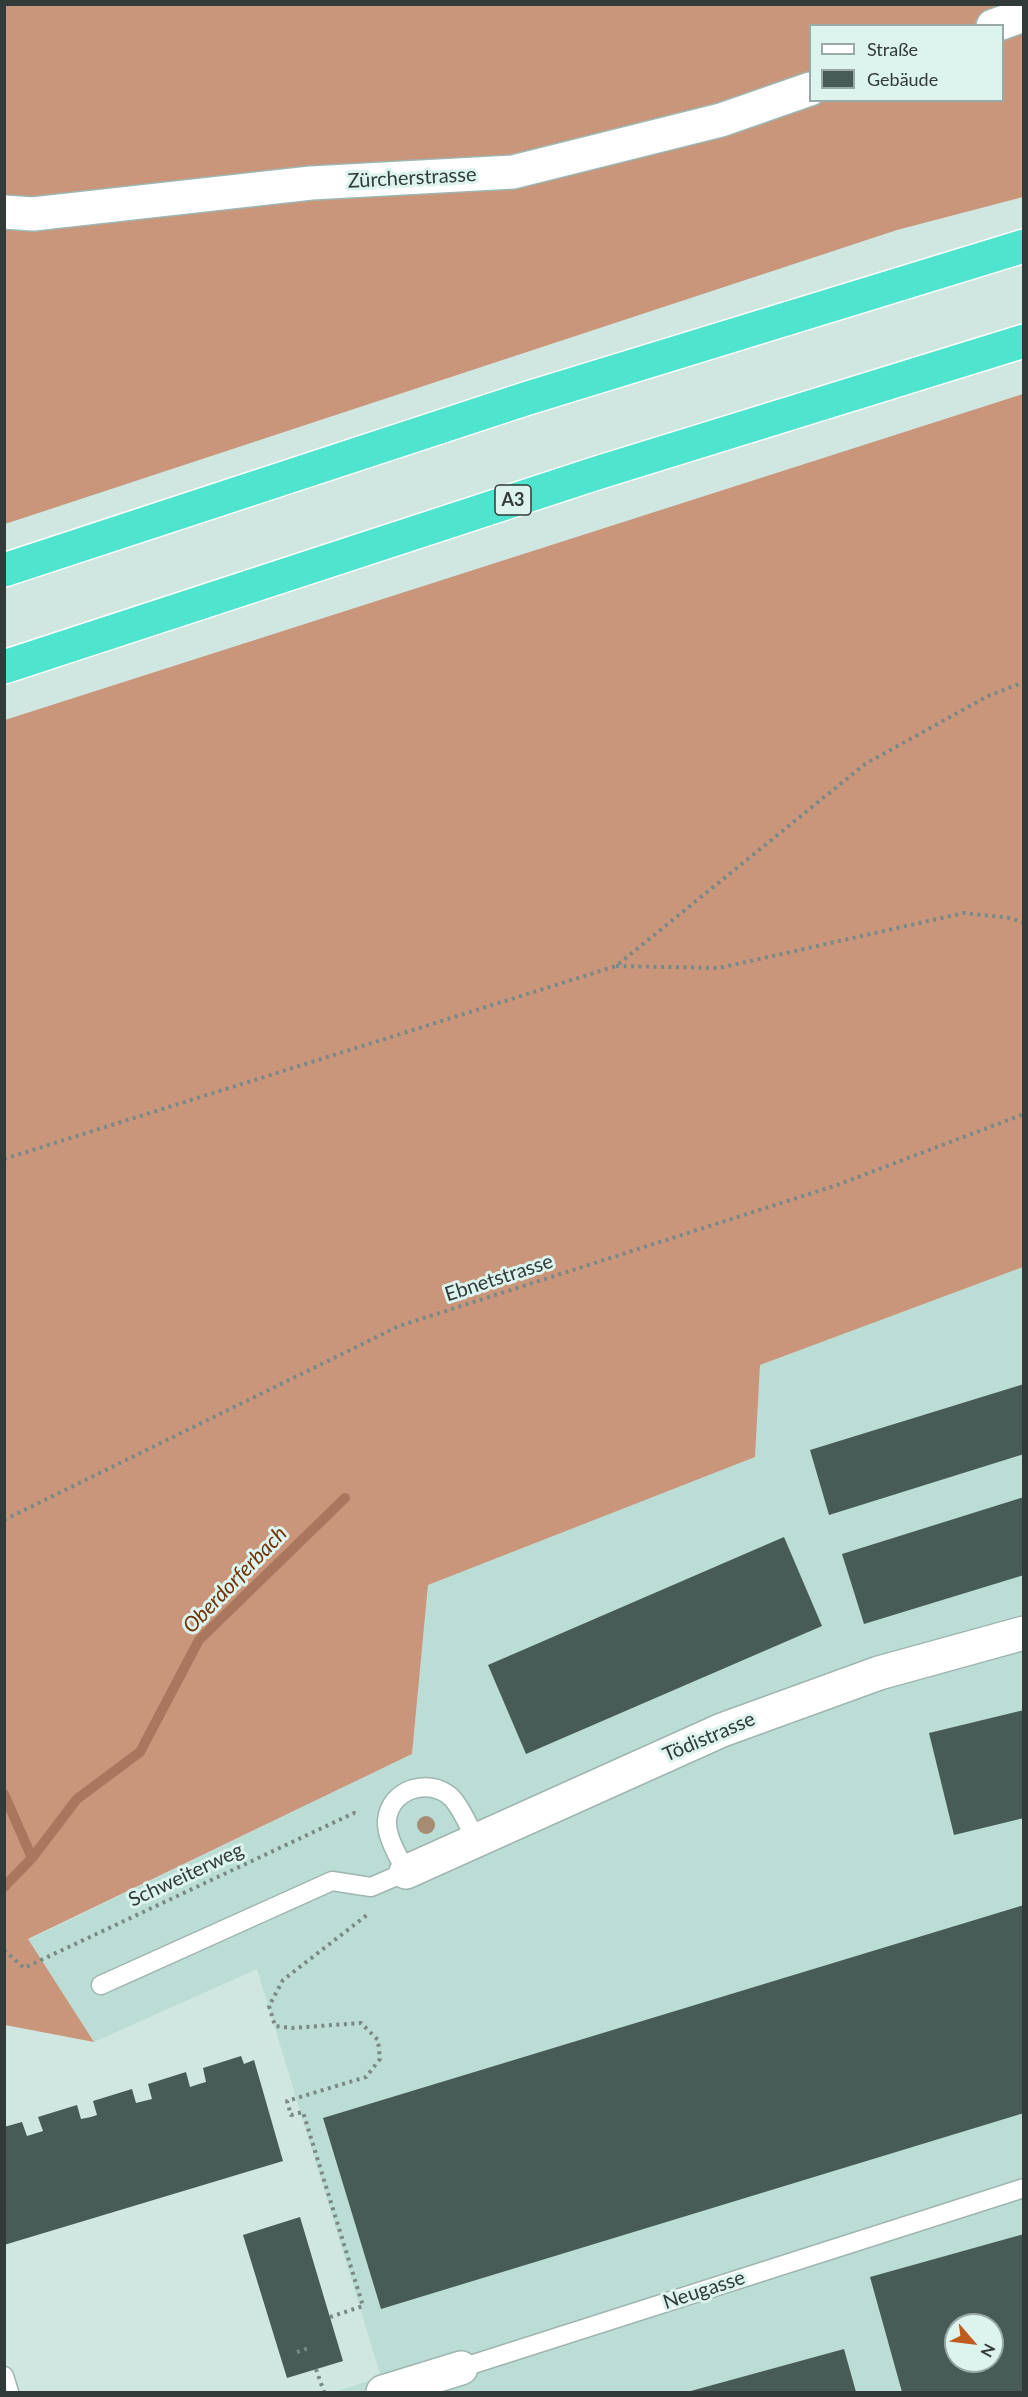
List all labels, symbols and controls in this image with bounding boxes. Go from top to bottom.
legend [809,24,1004,102]
text: Straße [867,38,918,60]
text: Gebäude [867,68,938,90]
street label: Zürcherstrasse [347,163,477,193]
road number: A3 [495,485,531,515]
street label: Ebnetstrasse [442,1249,556,1307]
water label: Oberdorferbach [178,1521,292,1639]
street label: Tödistrasse [659,1707,759,1767]
street label: Schweiterweg [125,1838,247,1912]
street label: Neugasse [660,2265,748,2315]
north arrow [944,2313,1004,2373]
text: N [977,2341,1000,2361]

